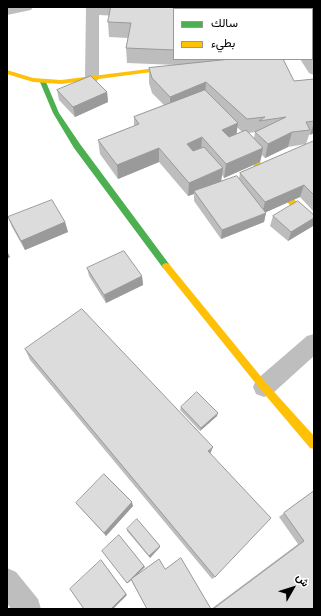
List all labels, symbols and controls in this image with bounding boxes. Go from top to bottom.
legend [173,8,313,60]
text: سالك [211,16,238,30]
text: بطيء [211,36,235,50]
north arrow [273,568,313,608]
text: ش [294,571,312,589]

